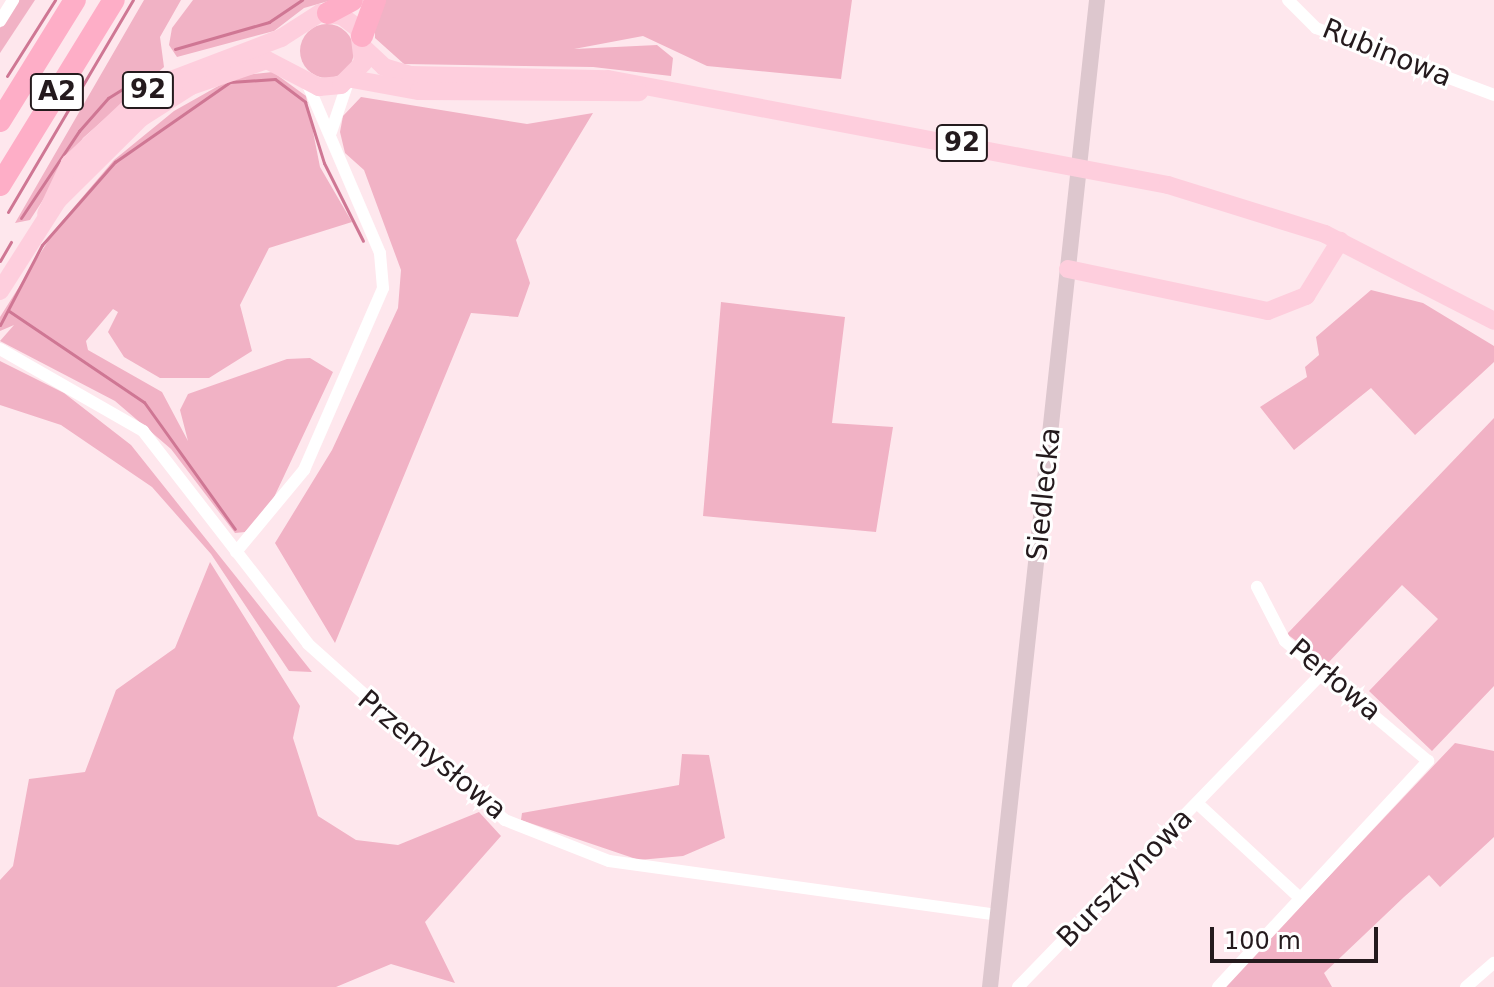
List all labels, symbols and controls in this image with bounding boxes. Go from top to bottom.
street label: Rubinowa [1317,12,1457,94]
road number: 92 [120,68,176,112]
road number: A2 [29,70,85,114]
road number: 92 [934,121,990,165]
street label: Siedlecka [1020,426,1068,562]
street label: Perłowa [1282,632,1388,728]
street label: Przemysłowa [351,683,513,827]
street label: Bursztynowa [1050,802,1200,954]
scale bar [1214,911,1382,961]
text: 100 m [1224,927,1301,955]

